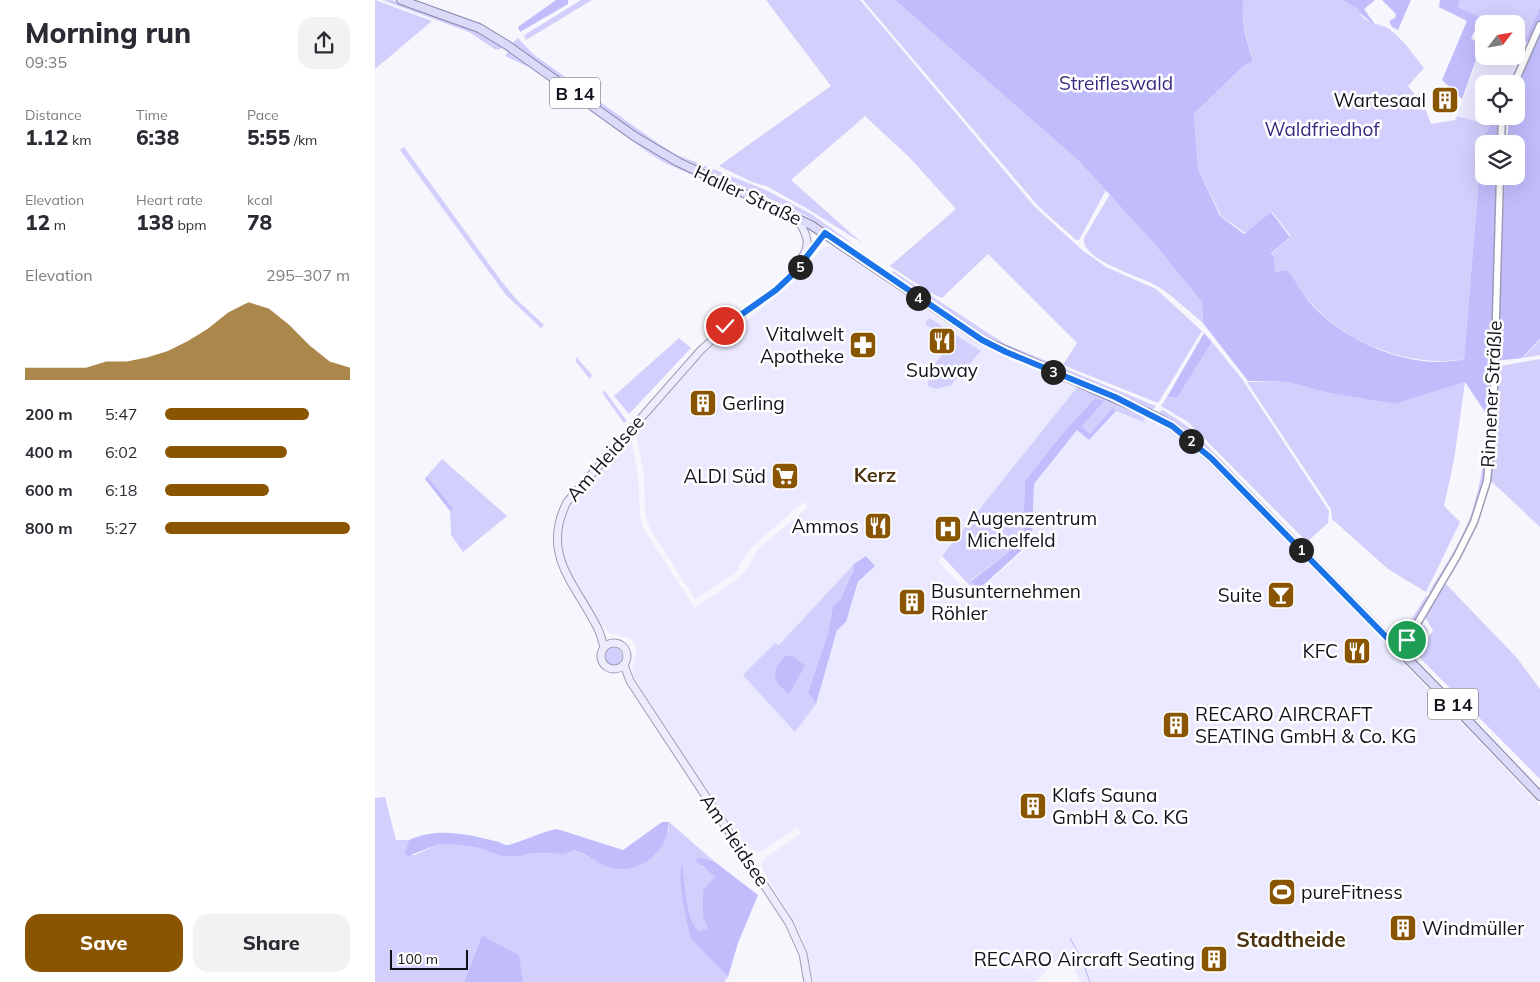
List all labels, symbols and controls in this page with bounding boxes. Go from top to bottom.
text: Morning run [25,15,191,50]
north arrow [1475,15,1525,65]
map controls [1475,15,1525,185]
button: share [298,17,350,69]
text: 09:35 [25,52,67,72]
park label: Streifleswald [1059,71,1173,95]
button: locate [1475,75,1525,125]
road number: B 14 [550,78,600,109]
building icon: Wartesaal [1430,85,1460,115]
place label: Wartesaal [1334,88,1426,112]
text: Distance [25,106,82,124]
text: Time [136,106,168,124]
text: Pace [247,106,279,124]
park label: Waldfriedhof [1264,117,1380,141]
text: 1.12 [25,124,68,150]
text: 6:38 [136,124,179,150]
text: 5:55 [247,124,290,150]
text: km [68,131,91,149]
text: /km [290,131,317,149]
button: layers [1475,135,1525,185]
street label: Haller Straße [690,160,806,230]
text: Elevation [25,191,84,209]
text: Heart rate [136,191,203,209]
text: kcal [247,191,273,209]
text: 12 [25,209,50,235]
text: 138 [136,209,174,235]
text: 78 [247,209,272,235]
text: m [50,216,66,234]
text: bpm [174,216,207,234]
pin: 5 [787,254,813,280]
text: 5 [796,258,805,276]
text: Elevation [25,265,93,285]
text: 295–307 m [266,265,350,285]
pin: 4 [905,286,931,310]
text: 4 [914,289,923,307]
pin [704,305,746,347]
icon: check [711,312,739,340]
street label: Rinnener Sträßle [1475,320,1507,468]
place label: Vitalwelt Apotheke [760,322,844,368]
restaurant icon: Subway [927,326,957,356]
pharmacy icon: Vitalwelt Apotheke [848,330,878,360]
place label: Subway [906,358,978,382]
pin: 3 [1041,360,1065,384]
text: 3 [1049,363,1058,381]
building icon: Gerling [688,388,718,418]
place label: Gerling [722,391,785,415]
text: 200 m [25,404,73,424]
text: 5:47 [105,404,137,424]
street label: Am Heidsee [561,410,649,506]
pin: 2 [1179,428,1203,454]
text: 2 [1187,432,1196,450]
text: 400 m [25,442,73,462]
text: 6:02 [105,442,137,462]
supermarket icon: ALDI Süd [770,461,800,491]
district label: Kerz [854,462,896,487]
place label: ALDI Süd [683,464,766,488]
text: 600 m [25,480,73,500]
text: 6:18 [105,480,137,500]
place label: Augenzentrum Michelfeld [967,506,1097,552]
restaurant icon: Ammos [863,511,893,541]
place label: Ammos [791,514,859,538]
hospital icon: Augenzentrum Michelfeld [933,514,963,544]
text: 800 m [25,518,73,538]
text: 5:27 [105,518,137,538]
pin: 1 [1289,538,1313,562]
text: 1 [1297,541,1306,559]
place label: Busunternehmen Röhler [931,579,1081,625]
bar icon: Suite [1266,580,1296,610]
place label: Suite [1218,583,1262,607]
building icon: Busunternehmen Röhler [897,587,927,617]
pin [1386,619,1428,661]
icon: arrive [1393,626,1421,654]
restaurant icon: KFC [1342,636,1372,666]
place label: KFC [1303,639,1338,663]
road number: B 14 [1428,689,1478,720]
place label: RECARO AIRCRAFT SEATING GmbH & Co. KG [1195,702,1416,748]
building icon: RECARO AIRCRAFT SEATING GmbH & Co. KG [1161,710,1191,740]
place label: Klafs Sauna GmbH & Co. KG [1052,783,1189,829]
street label: Am Heidsee [695,789,775,891]
building icon: Klafs Sauna GmbH & Co. KG [1018,791,1048,821]
sports icon: pureFitness [1267,877,1297,907]
place label: pureFitness [1301,880,1403,904]
building icon: Windmüller [1388,913,1418,943]
button: Save [25,914,183,972]
button: Share [193,914,350,972]
place label: Windmüller [1422,916,1524,940]
district label: Stadtheide [1236,926,1346,952]
building icon: RECARO Aircraft Seating [1199,944,1229,974]
scale bar [390,947,467,970]
place label: RECARO Aircraft Seating [974,947,1195,971]
text: 100 m [397,950,438,968]

